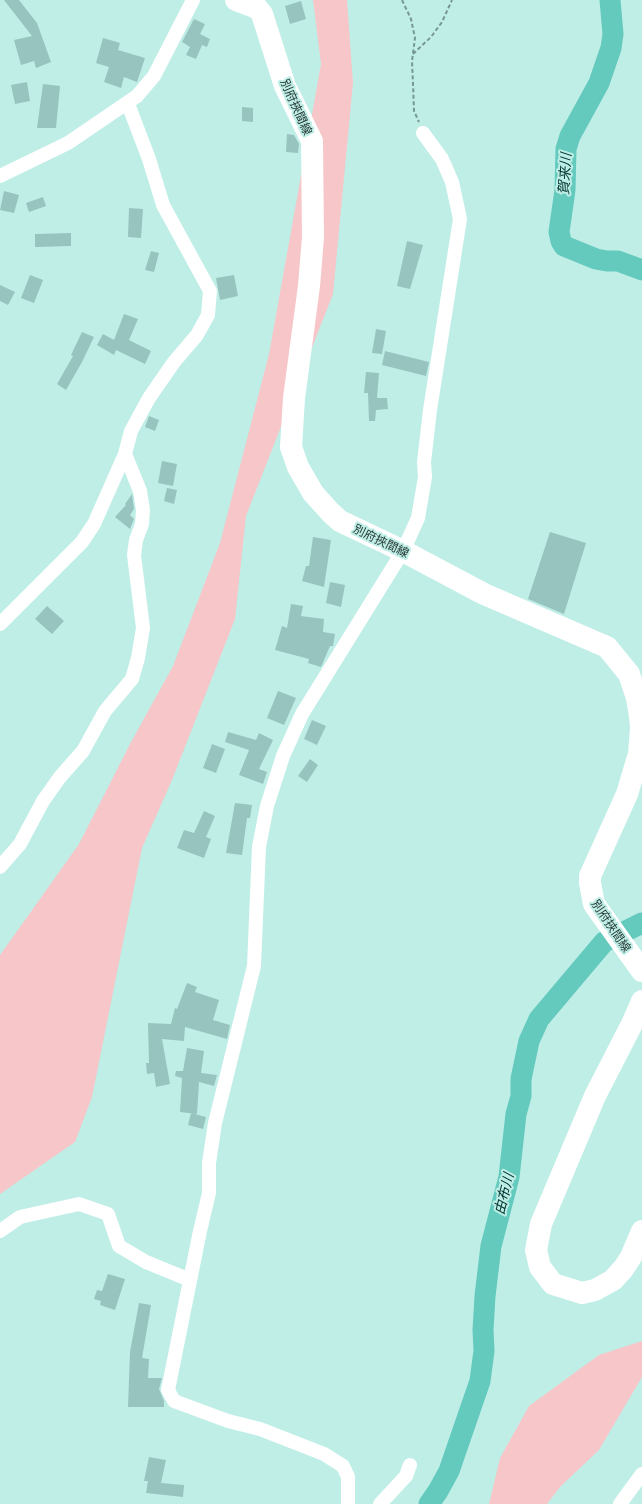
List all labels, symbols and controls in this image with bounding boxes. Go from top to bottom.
street label: 別府挾間線 [277,77,315,137]
water label: 賀来川 [555,152,575,196]
street label: 別府挾間線 [351,521,411,561]
street label: 別府挾間線 [588,897,634,955]
water label: 由布川 [491,1172,517,1216]

